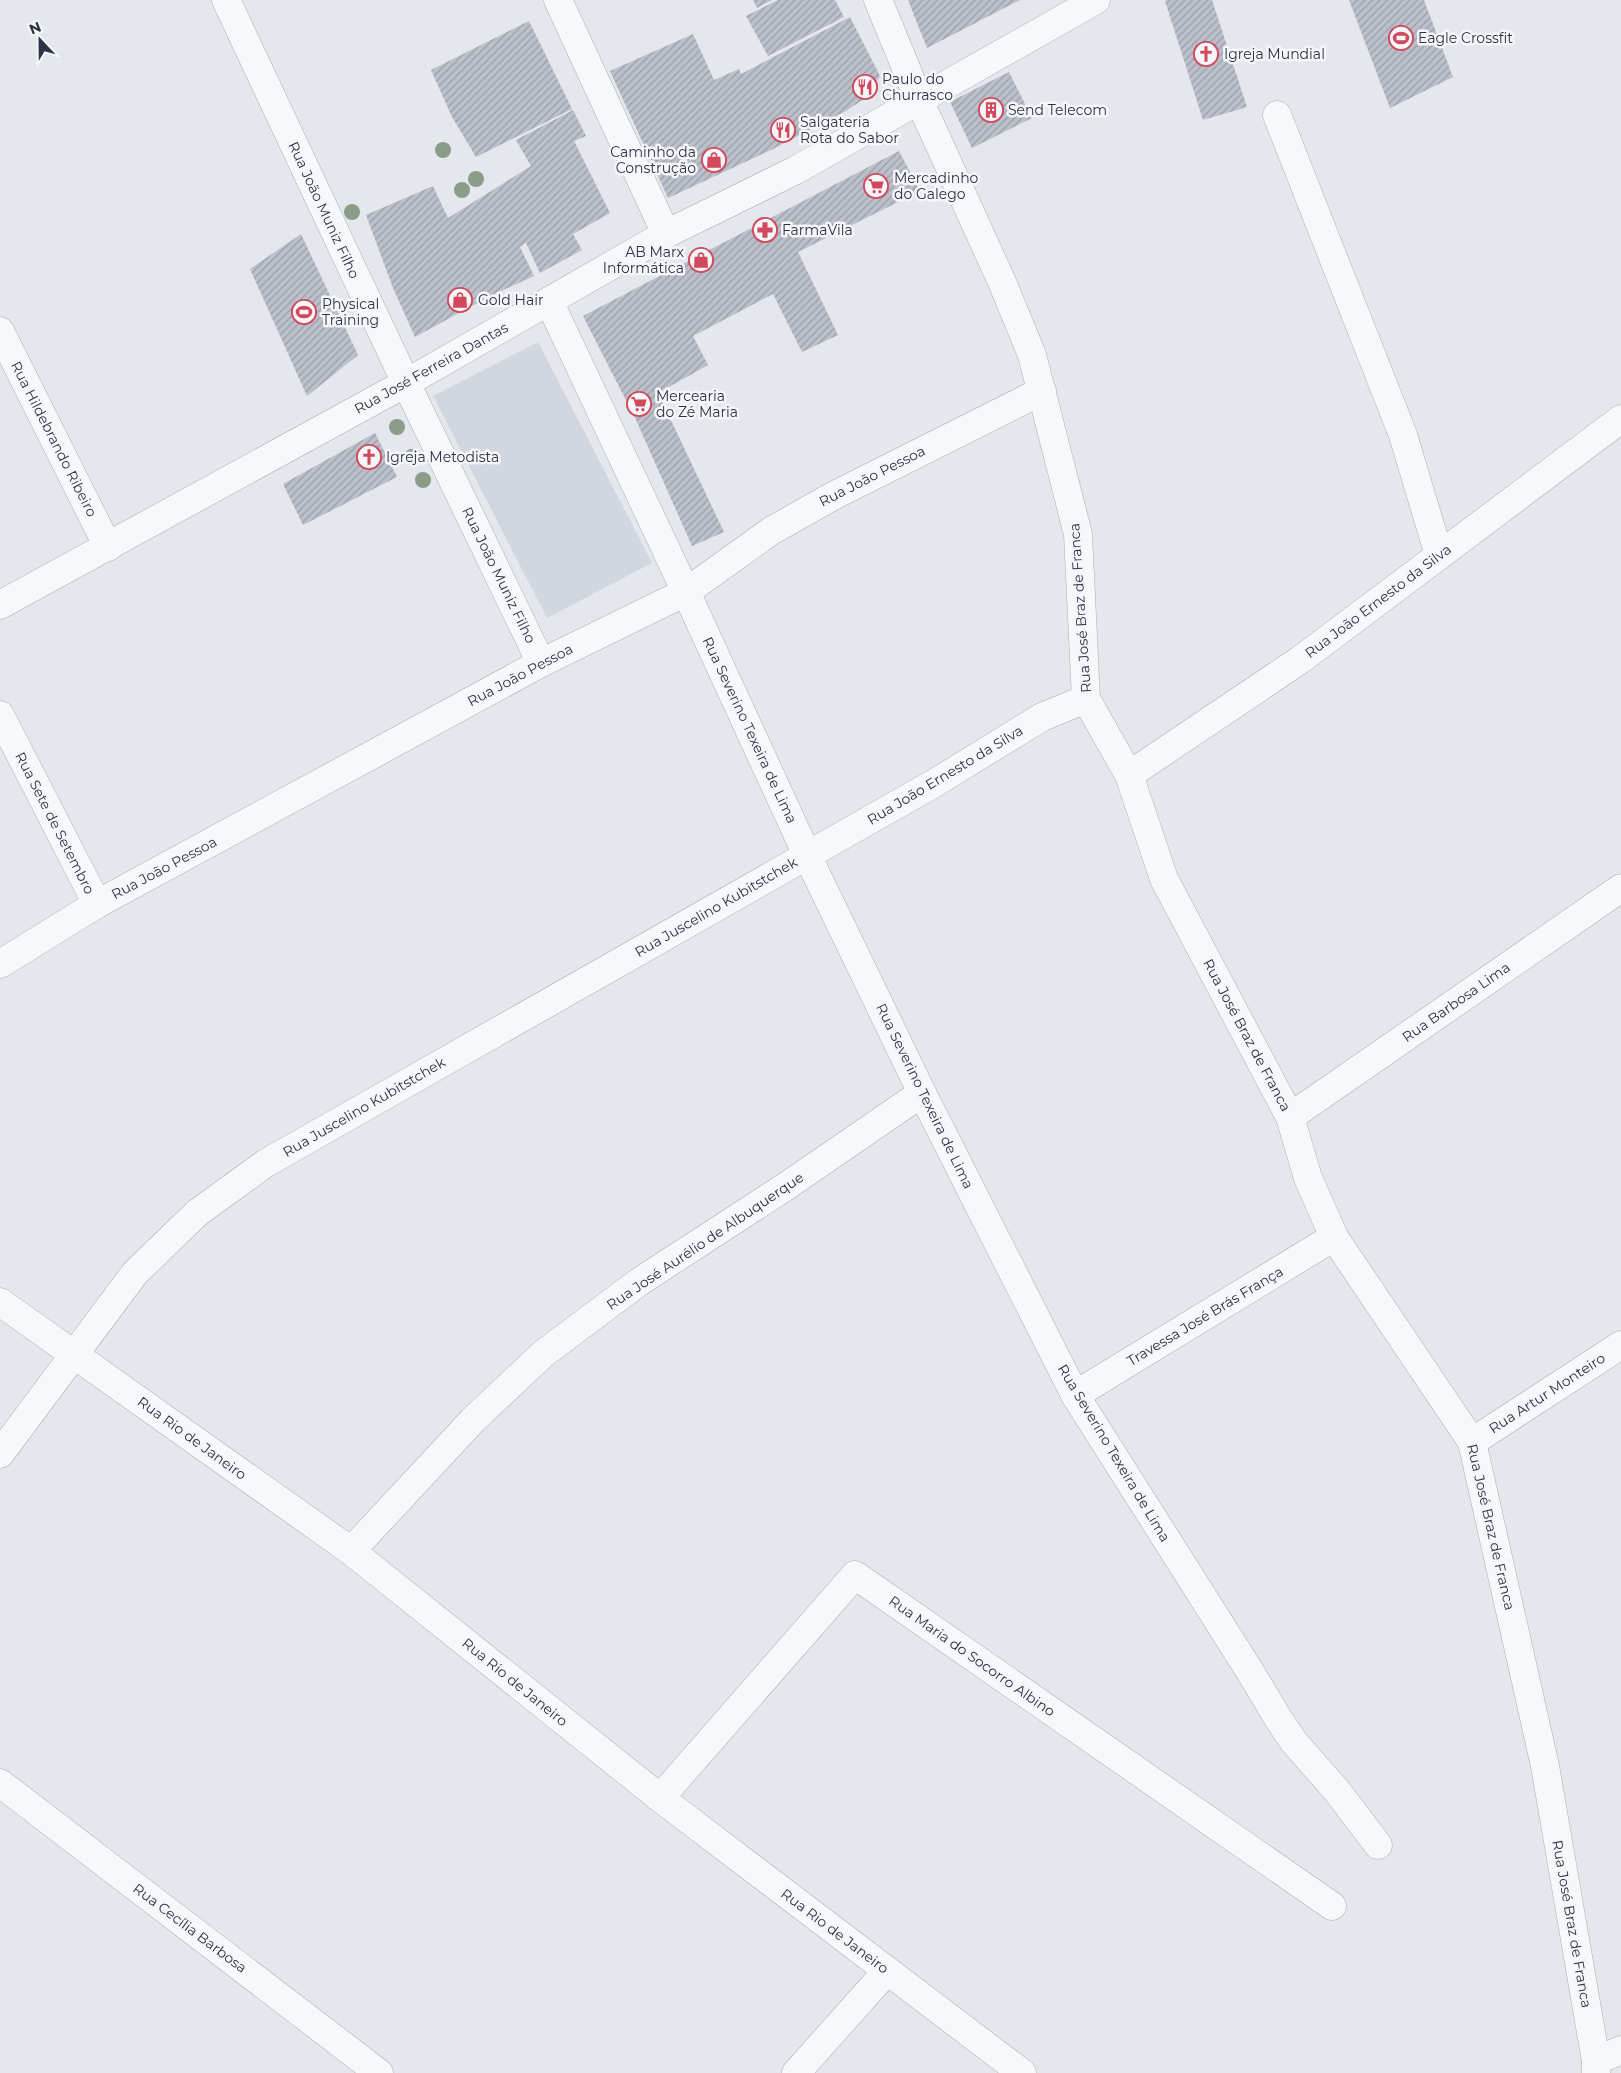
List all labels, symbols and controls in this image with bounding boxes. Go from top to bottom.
north arrow [15,15,65,65]
text: N [27,17,44,38]
sports icon: Eagle Crossfit [1388,25,1414,51]
place label: Eagle Crossfit [1418,29,1513,47]
church icon: Igreja Mundial [1193,41,1219,67]
place label: Igreja Mundial [1224,45,1325,63]
place label: Paulo do Churrasco [882,70,953,104]
restaurant icon: Paulo do Churrasco [852,74,878,100]
building icon: Send Telecom [978,97,1004,123]
place label: Send Telecom [1008,101,1107,119]
place label: Salgateria Rota do Sabor [800,113,899,147]
restaurant icon: Salgateria Rota do Sabor [770,117,796,143]
street label: Rua João Muniz Filho [284,139,364,282]
place label: Caminho da Construção [610,143,696,177]
shop icon: Caminho da Construção [701,147,727,173]
place label: Mercadinho do Galego [894,169,979,203]
supermarket icon: Mercadinho do Galego [863,173,889,199]
pharmacy icon: FarmaVila [752,217,778,243]
place label: FarmaVila [782,221,853,239]
place label: AB Marx Informática [603,243,685,277]
shop icon: AB Marx Informática [688,247,714,273]
shop icon: Gold Hair [447,287,473,313]
place label: Gold Hair [478,291,544,309]
place label: Physical Training [322,295,379,329]
sports icon: Physical Training [291,299,317,325]
street label: Rua José Ferreira Dantas [351,318,511,418]
street label: Rua Hildebrando Ribeiro [7,358,101,520]
place label: Mercearia do Zé Maria [656,387,738,421]
supermarket icon: Mercearia do Zé Maria [626,391,652,417]
street label: Rua João Pessoa [816,441,928,511]
church icon: Igreja Metodista [356,444,382,470]
place label: Igreja Metodista [386,448,499,466]
street label: Rua João Muniz Filho [458,504,540,646]
street label: Rua José Braz de Franca [1065,523,1095,693]
street label: Rua João Ernesto da Silva [1301,540,1455,662]
street label: Rua Severino Texeira de Lima [699,634,801,826]
street label: Rua João Pessoa [464,640,576,710]
street label: Rua João Ernesto da Silva [864,721,1026,829]
street label: Rua Sete de Setembro [11,749,99,897]
street label: Rua João Pessoa [108,833,220,903]
street label: Rua Juscelino Kubitstchek [632,853,801,961]
street label: Rua José Braz de Franca [1199,956,1295,1114]
street label: Rua Barbosa Lima [1398,958,1514,1046]
street label: Rua Severino Texeira de Lima [872,1000,978,1192]
street label: Rua Juscelino Kubitstchek [280,1053,449,1161]
street label: Rua José Aurélio de Albuquerque [603,1168,807,1314]
street label: Travessa José Brás França [1124,1262,1286,1370]
street label: Rua Artur Monteiro [1485,1349,1609,1437]
street label: Rua Severino Texeira de Lima [1054,1361,1174,1545]
street label: Rua Rio de Janeiro [134,1392,250,1484]
street label: Rua José Braz de Franca [1463,1442,1519,1612]
street label: Rua Maria do Socorro Albino [885,1592,1059,1721]
street label: Rua Rio de Janeiro [459,1634,572,1730]
street label: Rua José Braz de Franca [1548,1839,1596,2009]
street label: Rua Cecília Barbosa [129,1879,251,1977]
street label: Rua Rio de Janeiro [777,1885,893,1978]

